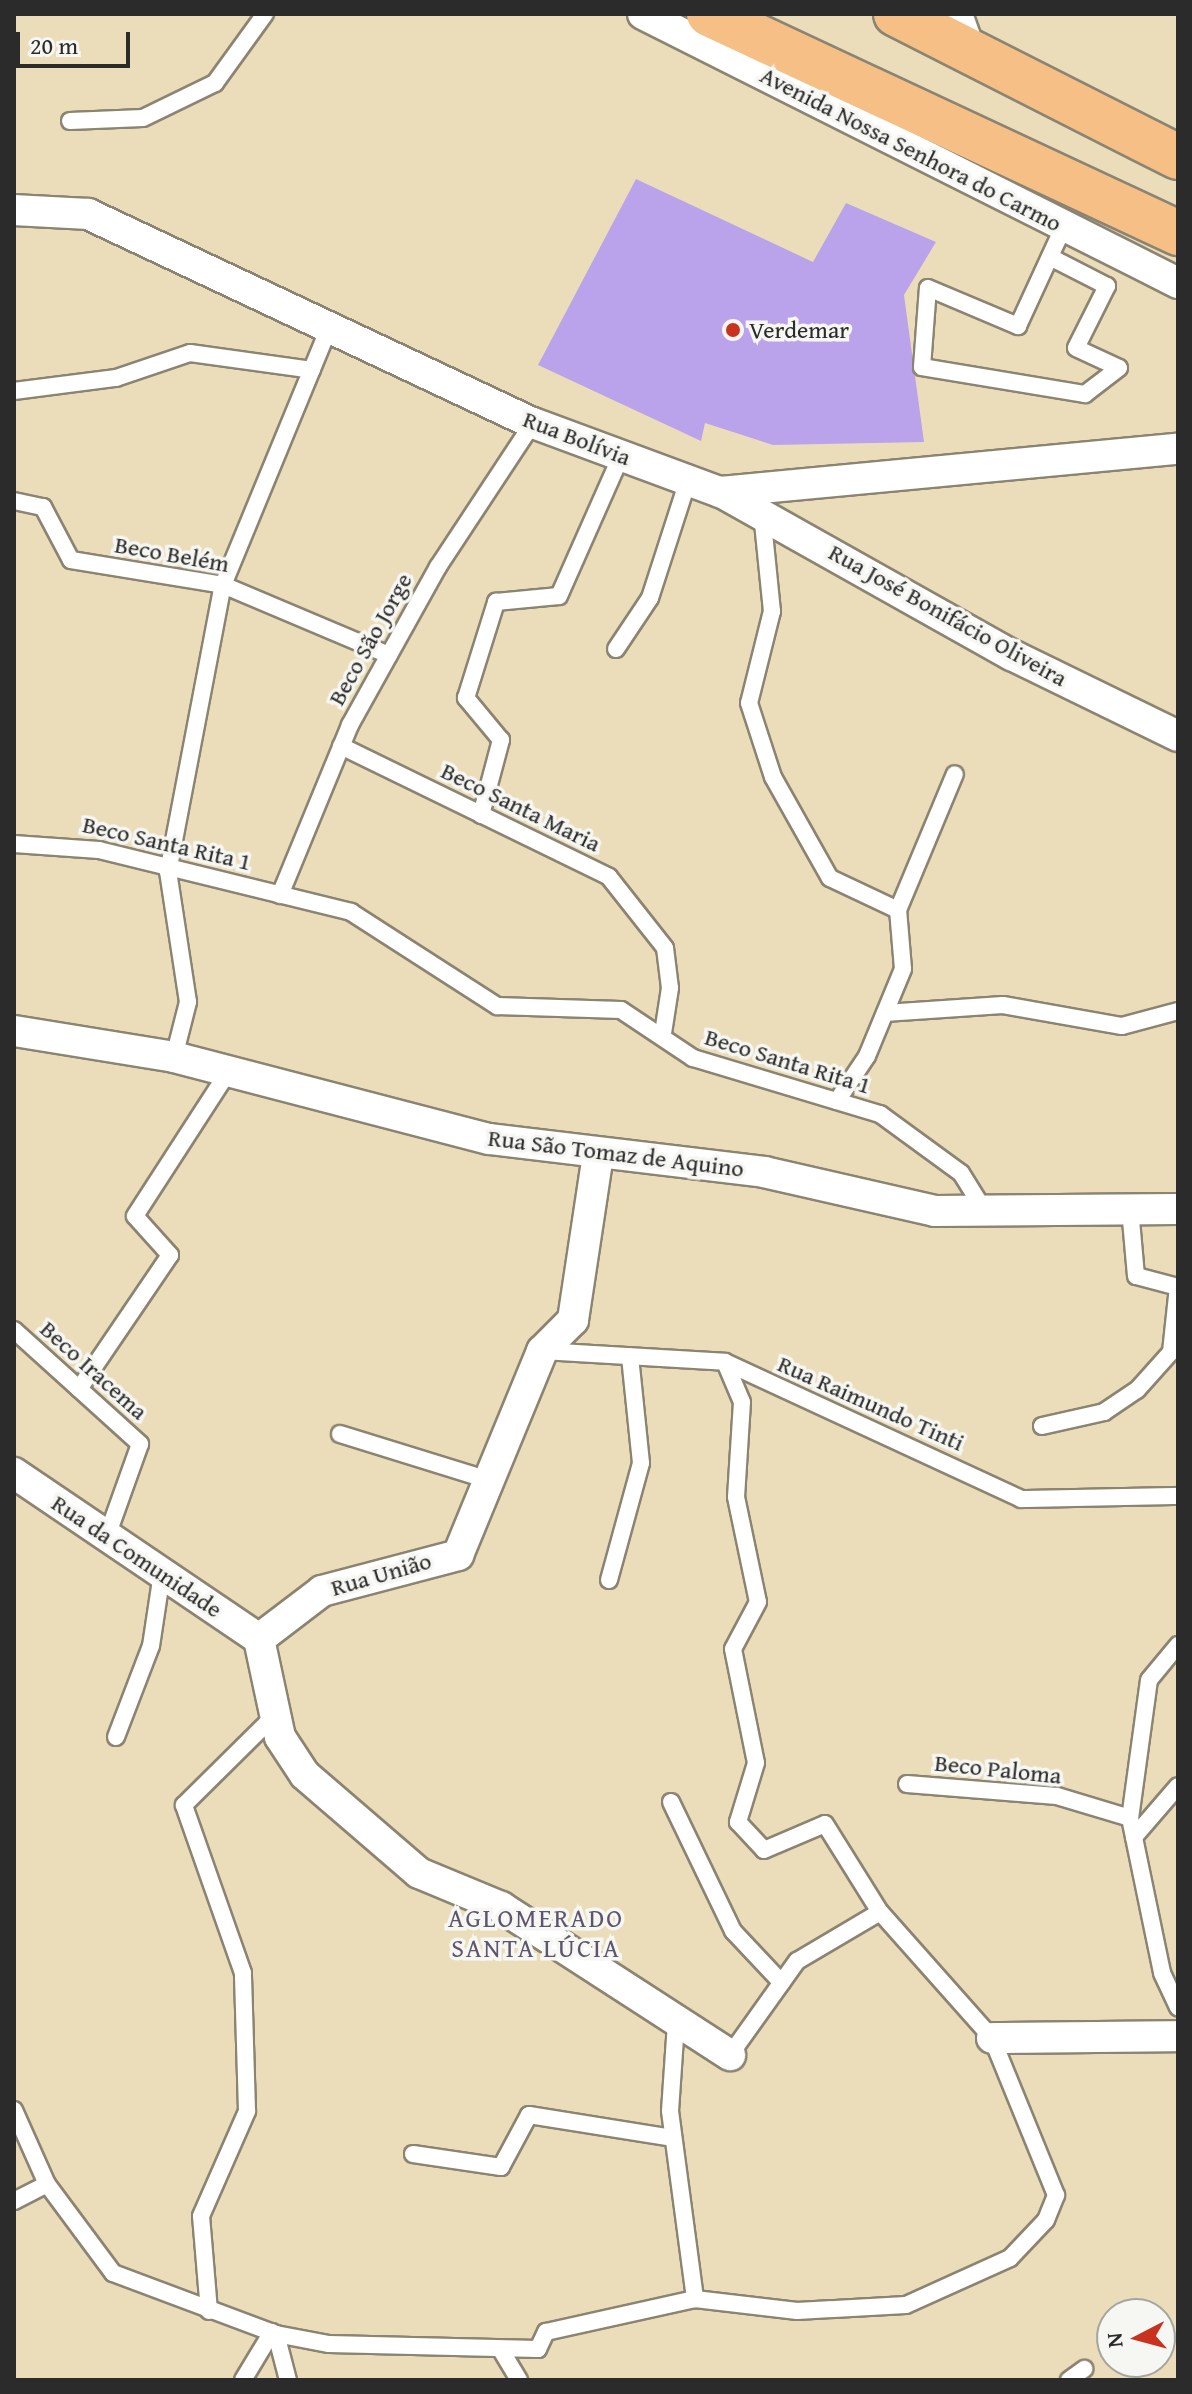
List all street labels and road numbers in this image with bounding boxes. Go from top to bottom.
street label: Avenida Nossa Senhora do Carmo [756,60,1066,238]
street label: Rua Bolívia [519,404,635,472]
street label: Beco Belém [113,530,231,578]
street label: Rua José Bonifácio Oliveira [824,537,1072,693]
street label: Beco São Jorge [322,568,418,710]
street label: Beco Santa Maria [437,756,605,858]
street label: Beco Santa Rita 1 [80,810,254,876]
street label: Beco Santa Rita 1 [702,1022,874,1100]
street label: Rua São Tomaz de Aquino [486,1123,746,1183]
street label: Beco Iracema [34,1314,154,1426]
street label: Rua Raimundo Tinti [774,1349,968,1457]
street label: Rua da Comunidade [46,1488,228,1624]
street label: Rua União [328,1546,434,1602]
street label: Beco Paloma [933,1748,1063,1790]

